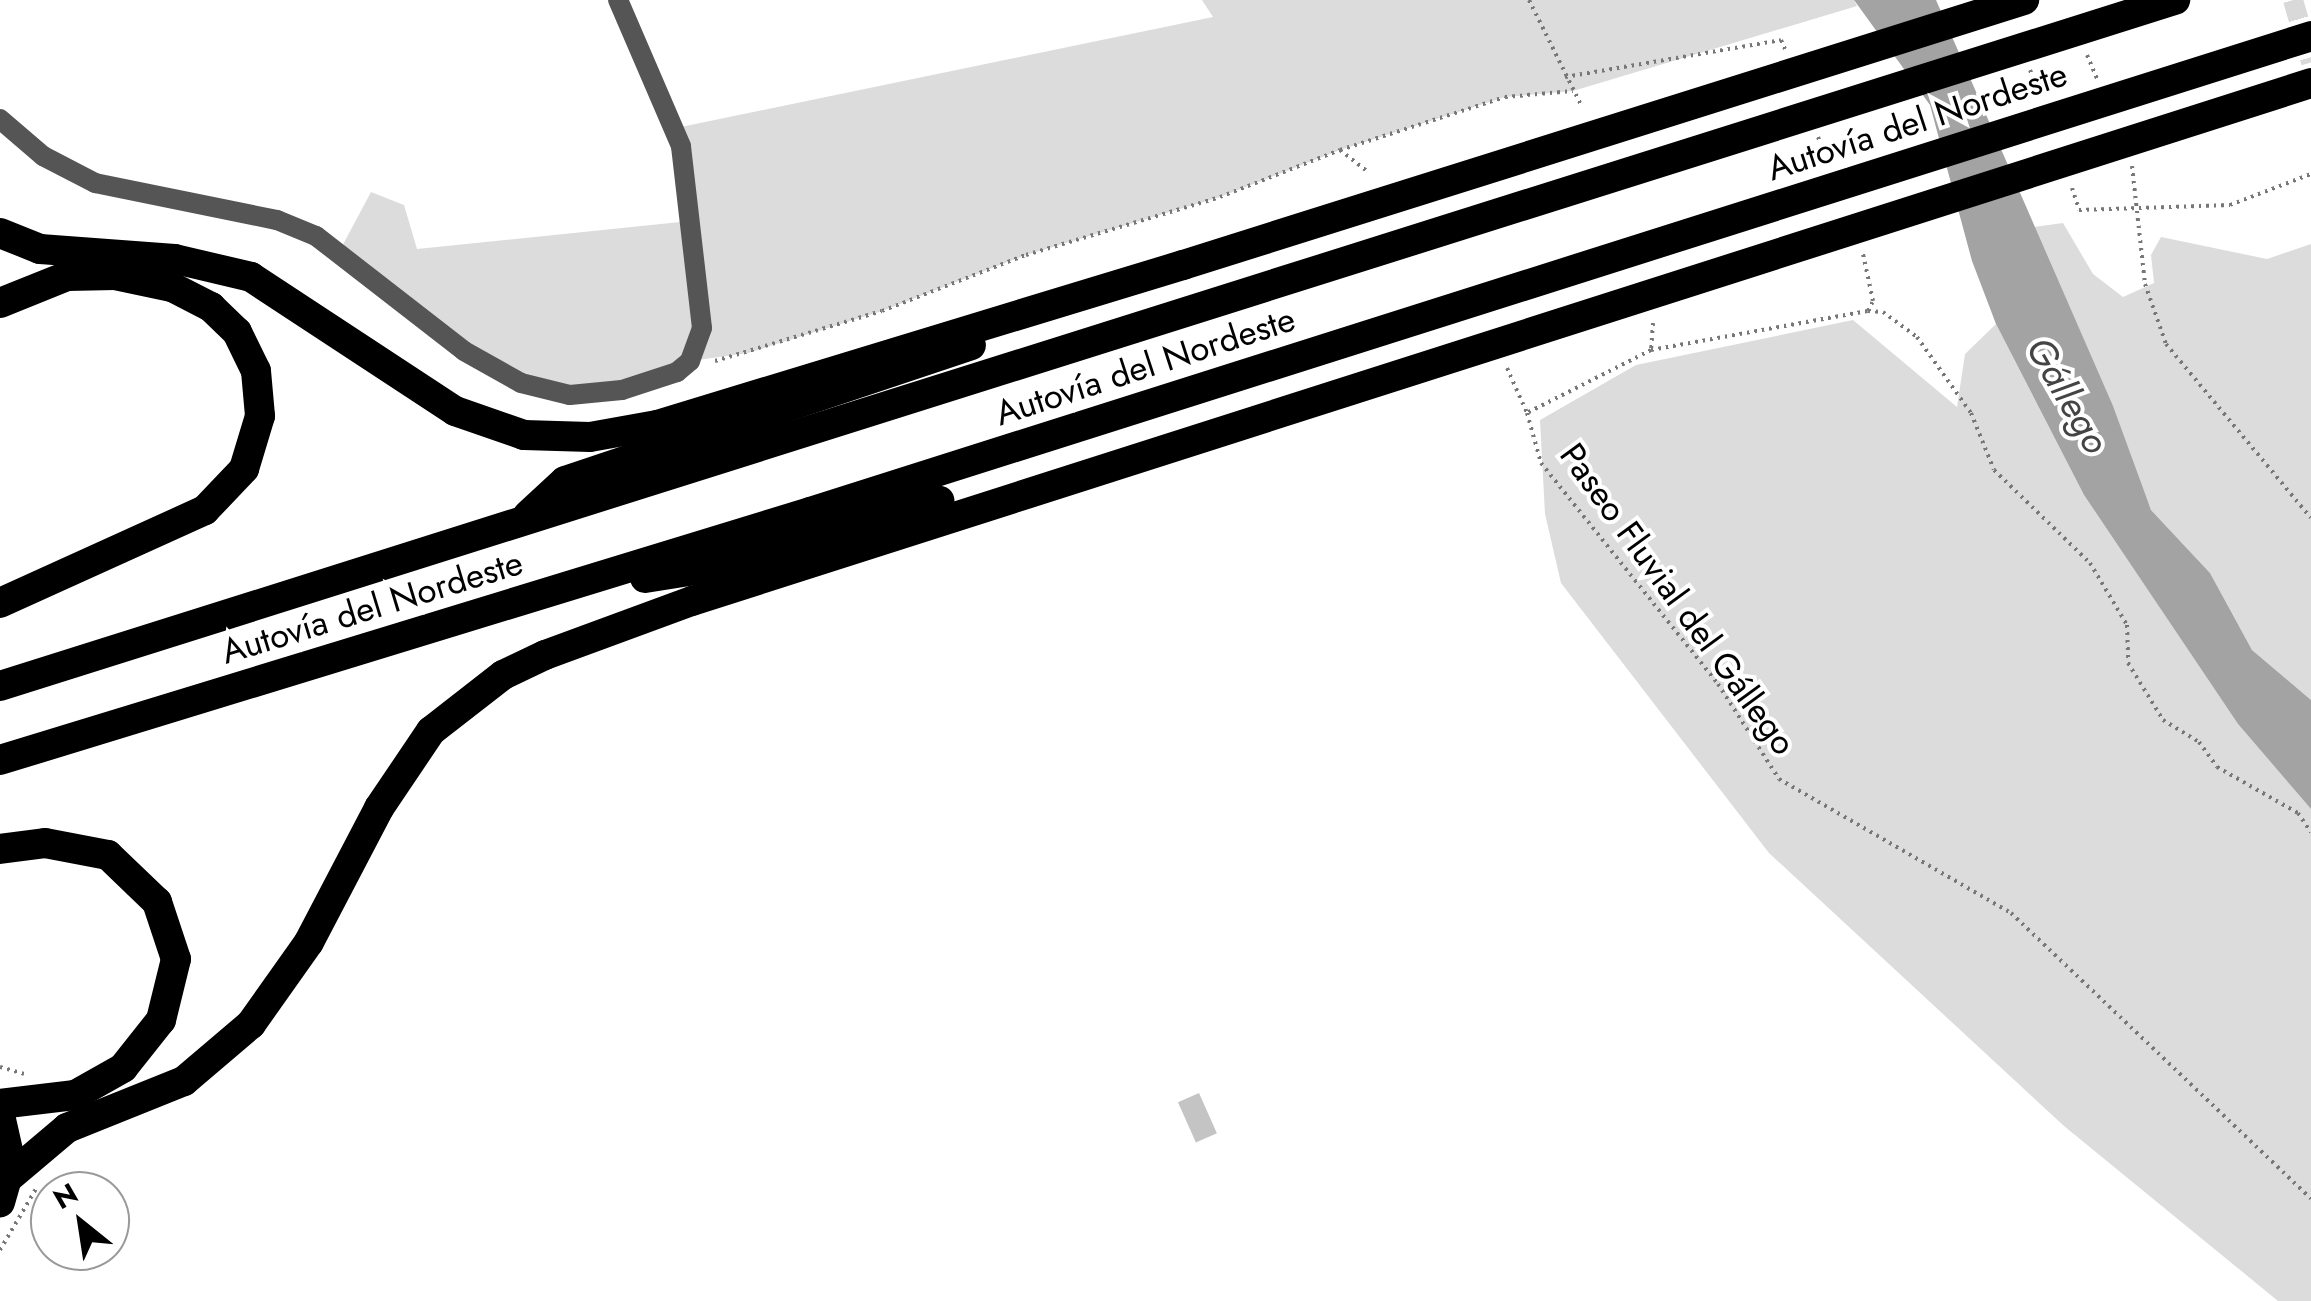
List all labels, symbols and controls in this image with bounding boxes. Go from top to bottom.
street label: Autovía del Nordeste [1762,53,2072,189]
street label: Autovía del Nordeste [990,298,1300,434]
water label: Gállego [2017,329,2119,461]
street label: Paseo Fluvial del Gállego [1551,435,1805,763]
street label: Autovía del Nordeste [216,541,528,673]
north arrow [30,1171,130,1271]
text: N [46,1173,86,1220]

